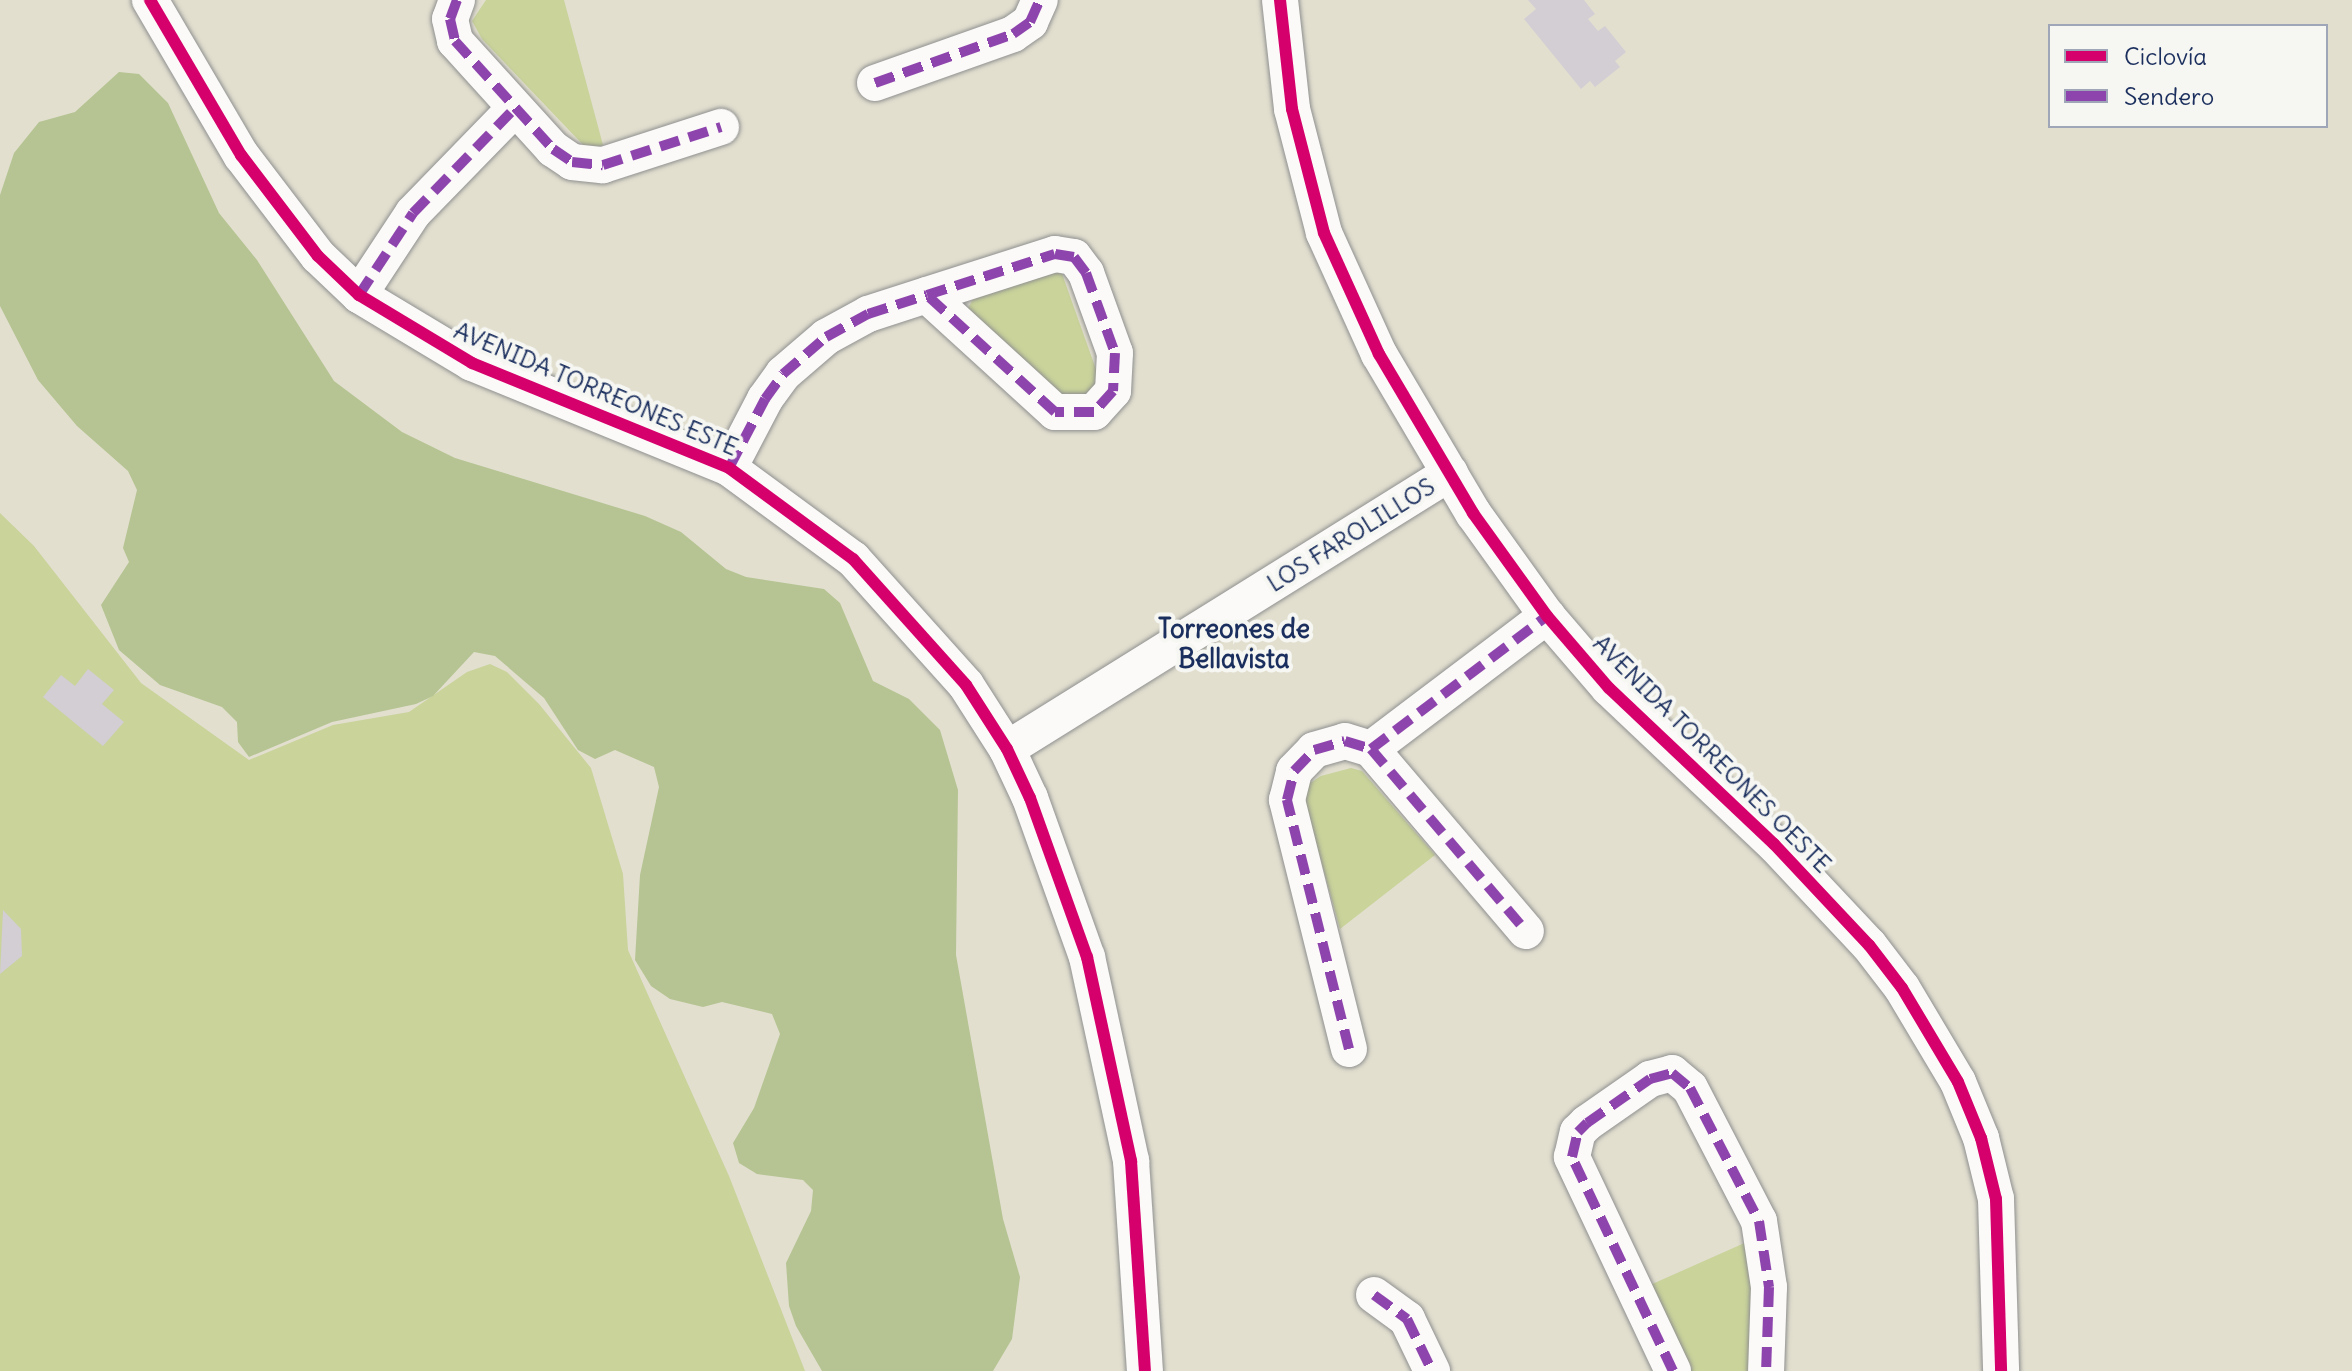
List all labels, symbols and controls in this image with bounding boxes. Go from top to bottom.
legend [2048,24,2328,128]
text: Ciclovía [2124,41,2207,71]
text: Sendero [2124,81,2214,111]
street label: AVENIDA TORREONES ESTE [450,316,742,462]
street label: LOS FAROLILLOS [1262,472,1440,598]
district label: Torreones de Bellavista [1158,613,1310,674]
street label: AVENIDA TORREONES OESTE [1587,629,1837,879]

